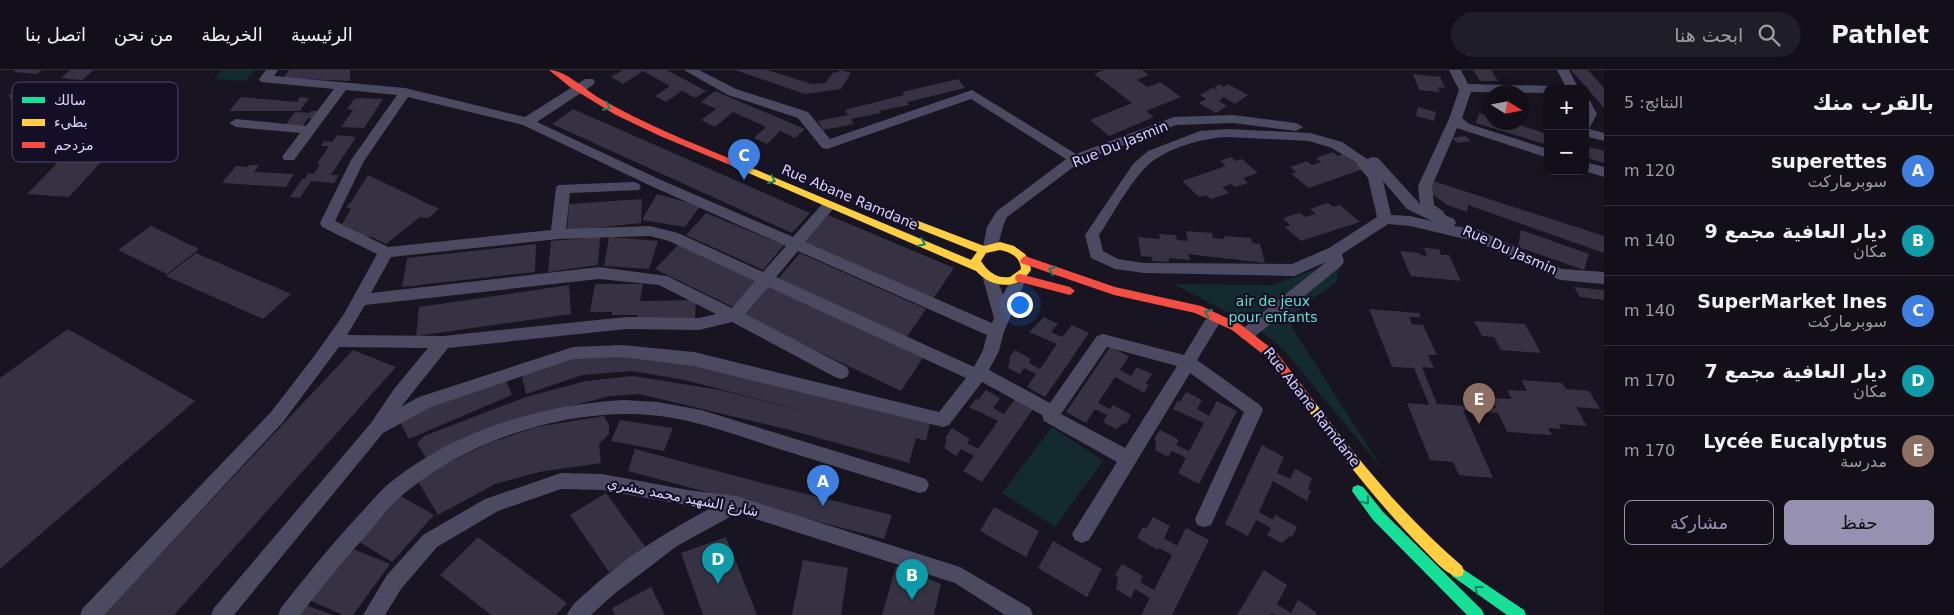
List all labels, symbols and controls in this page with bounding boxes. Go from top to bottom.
search box [1451,12,1801,57]
icon: search [1755,21,1783,49]
text: Pathlet [1831,21,1929,49]
text: اتصل بنا [25,24,86,45]
text: من نحن [114,24,173,45]
text: الخريطة [201,24,263,45]
text: الرئيسية [291,24,353,45]
text: ابحث هنا [1674,24,1743,46]
legend [12,82,178,162]
north arrow [1484,85,1529,130]
map controls [1544,85,1589,175]
button: + [1544,85,1589,130]
text: بالقرب منك [1813,91,1934,115]
text: سالك [54,92,86,108]
text: النتائج: 5 [1624,93,1683,112]
one-way arrow [602,101,611,112]
text: بطيء [54,114,88,131]
street label: Rue Du Jasmin [1070,118,1170,170]
button: − [1544,130,1589,175]
text: مزدحم [54,137,93,154]
pin: C [728,139,760,180]
text: superettes [1771,150,1887,172]
street label: Rue Abane Ramdane [779,161,921,233]
text: 120 m [1624,161,1675,180]
text: A [1912,161,1924,180]
text: سوبرماركت [1808,172,1887,191]
one-way arrow [767,174,776,185]
text: ديار العافية مجمع 9 [1705,220,1887,242]
street label: Rue Du Jasmin [1460,222,1560,278]
text: 140 m [1624,231,1675,250]
text: B [1912,231,1924,250]
one-way arrow [917,238,925,248]
text: مكان [1853,242,1887,261]
one-way arrow [1048,266,1057,276]
text: SuperMarket Ines [1697,290,1887,312]
your location [1007,292,1033,318]
park label: air de jeux pour enfants [1228,293,1318,325]
text: 140 m [1624,301,1675,320]
text: C [1912,301,1924,320]
one-way arrow [1204,309,1213,319]
text: سوبرماركت [1808,312,1887,331]
street label: Rue Abane Ramdane [1261,344,1363,470]
text: ديار العافية مجمع 7 [1705,360,1887,382]
text: 170 m [1624,371,1675,390]
text: D [1911,371,1925,390]
text: مكان [1853,382,1887,401]
pin: E [1463,383,1495,424]
text: Lycée Eucalyptus [1703,430,1887,452]
text: 170 m [1624,441,1675,460]
text: E [1913,441,1923,460]
text: مدرسة [1840,452,1887,471]
pin: A [807,465,839,506]
street label: شارغ الشهيد محمد مشري [606,474,760,521]
one-way arrow [1361,495,1369,504]
button: مشاركة [1624,500,1774,545]
button: حفظ [1784,500,1934,545]
pin: D [702,543,734,584]
pin: B [896,559,928,600]
one-way arrow [1475,586,1484,594]

